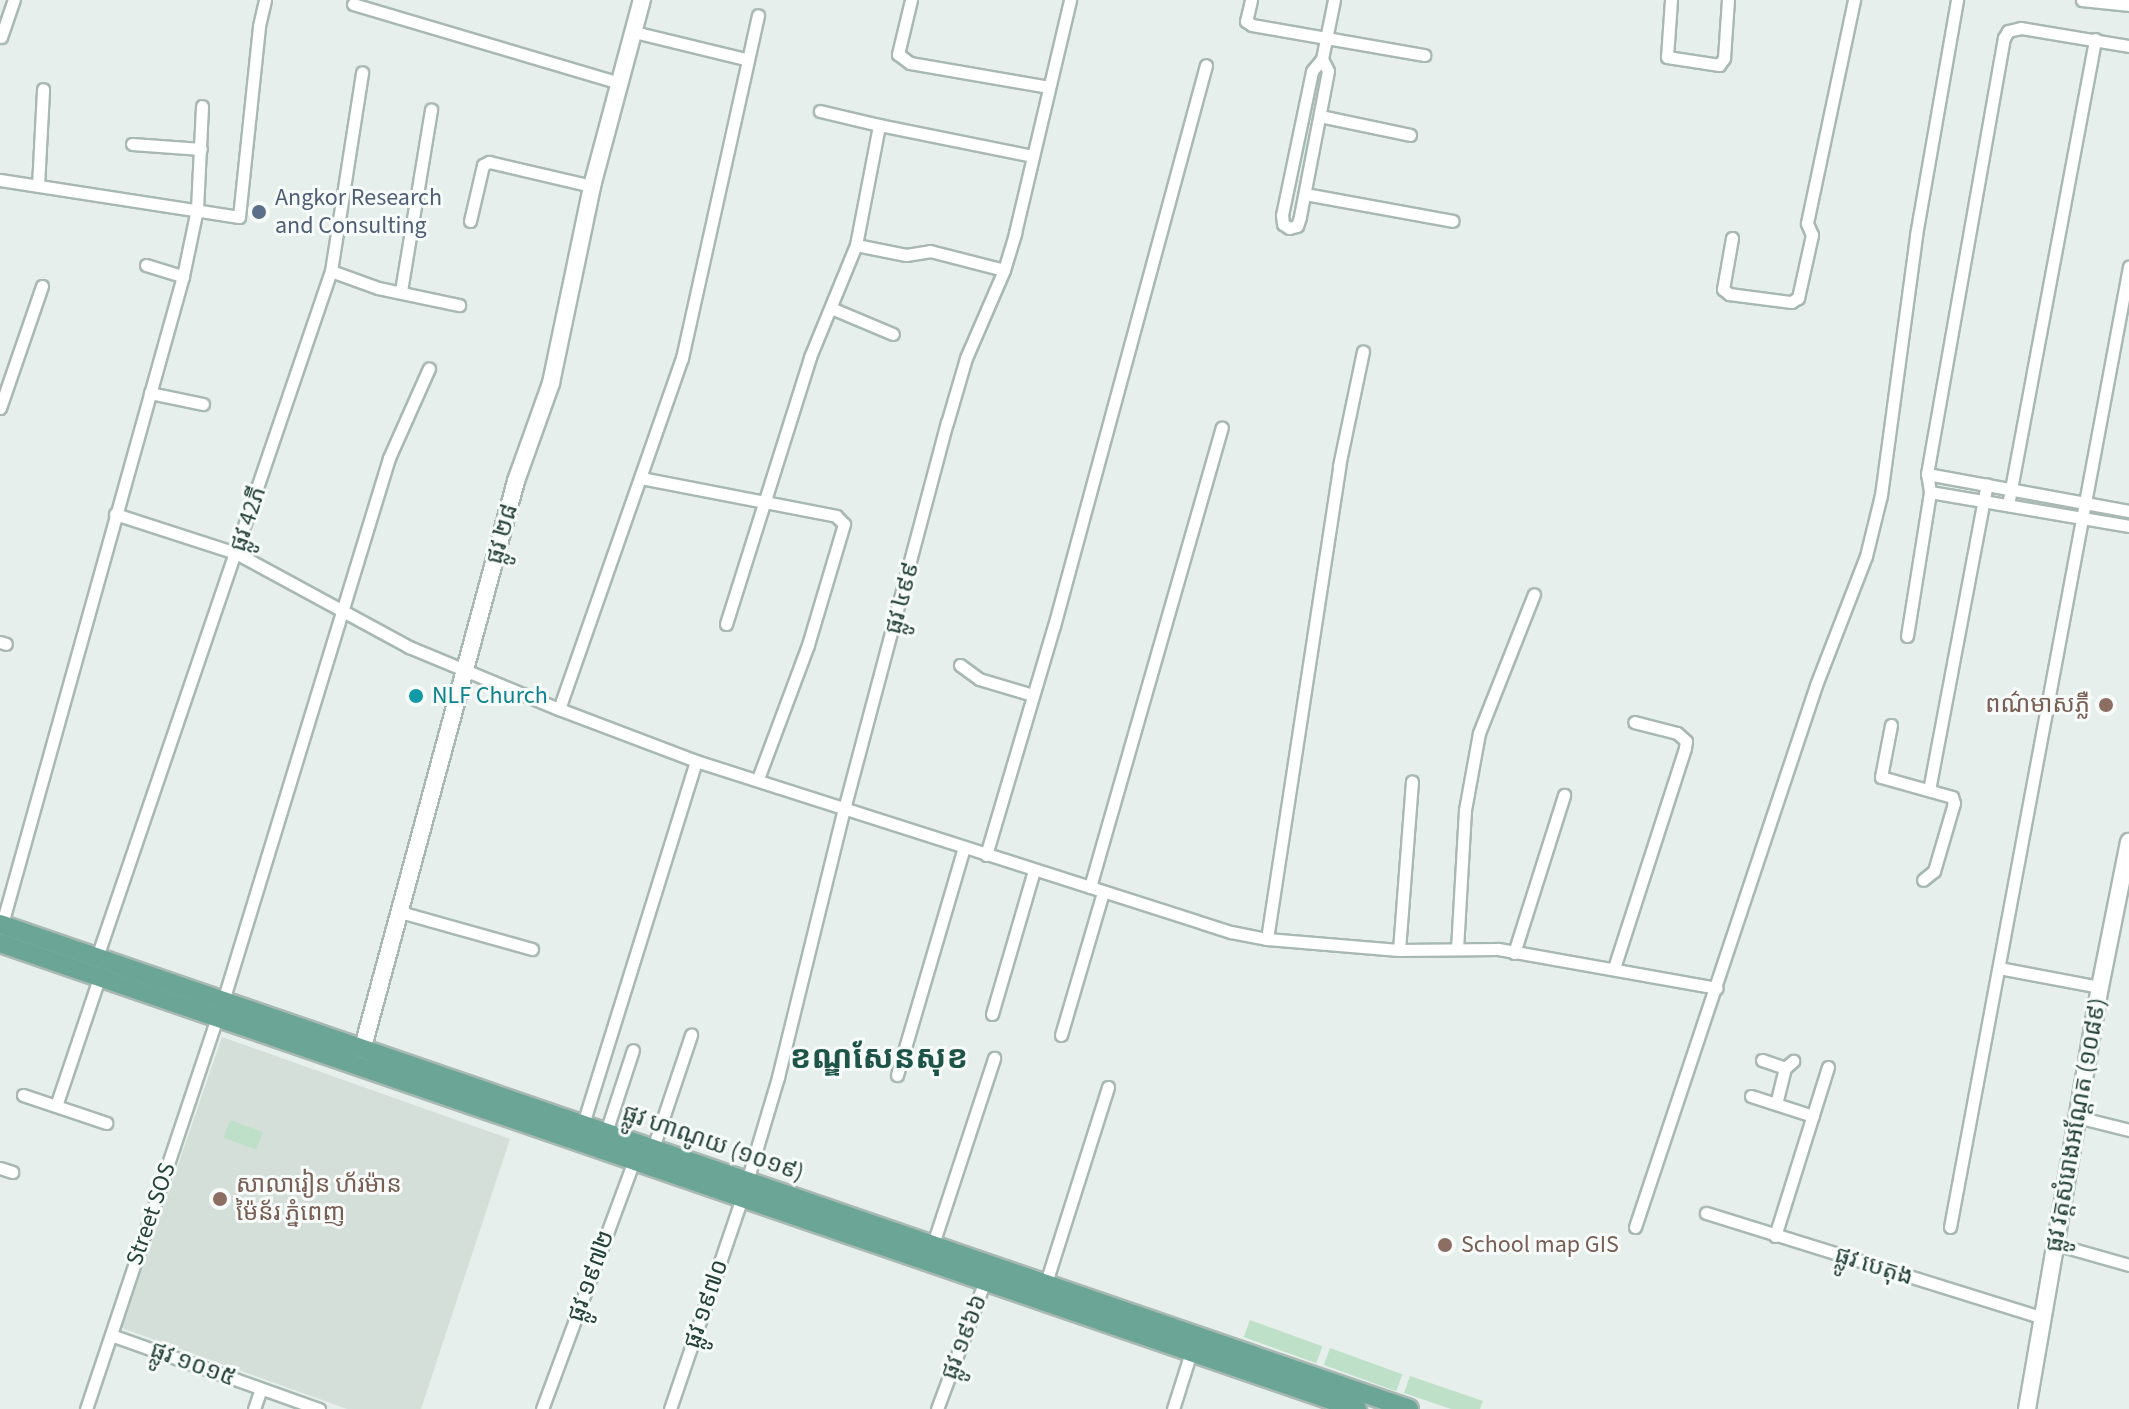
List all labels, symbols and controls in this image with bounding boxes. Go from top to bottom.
place label: Angkor Research and Consulting [275,184,442,240]
marker: Angkor Research and Consulting [250,203,268,221]
street label: ផ្លូវ 42ភី [223,483,273,555]
street label: ផ្លូវ ២៨ [480,501,524,567]
street label: ផ្លូវ ៤៩៩ [879,559,925,637]
place label: NLF Church [432,682,548,710]
marker: NLF Church [407,687,425,705]
place label: ពណ៌មាសភ្លឺ [1985,691,2090,719]
marker: ពណ៌មាសភ្លឺ [2097,696,2115,714]
street label: ផ្លូវ វត្តសំរោងអណ្ដែត (១០៨៩) [2039,996,2113,1254]
district label: ខណ្ឌសែនសុខ [790,1039,968,1077]
street label: ផ្លូវ ហាណូយ (១០១៩) [618,1098,808,1188]
street label: Street SOS [120,1159,182,1269]
place label: សាលារៀន ហ័រម៉ាន ម៉ៃន័រ ភ្នំពេញ [236,1171,402,1227]
marker: សាលារៀន ហ័រម៉ាន ម៉ៃន័រ ភ្នំពេញ [211,1190,229,1208]
street label: ផ្លូវ ១៩៧២ [561,1226,621,1326]
place label: School map GIS [1461,1231,1619,1259]
marker: School map GIS [1436,1236,1454,1254]
street label: ផ្លូវ បេតុង [1831,1240,1917,1292]
street label: ផ្លូវ ១៩៧០ [677,1256,735,1352]
street label: ផ្លូវ ១៩៦៦ [935,1290,993,1384]
street label: ផ្លូវ ១០១៥ [146,1335,240,1393]

